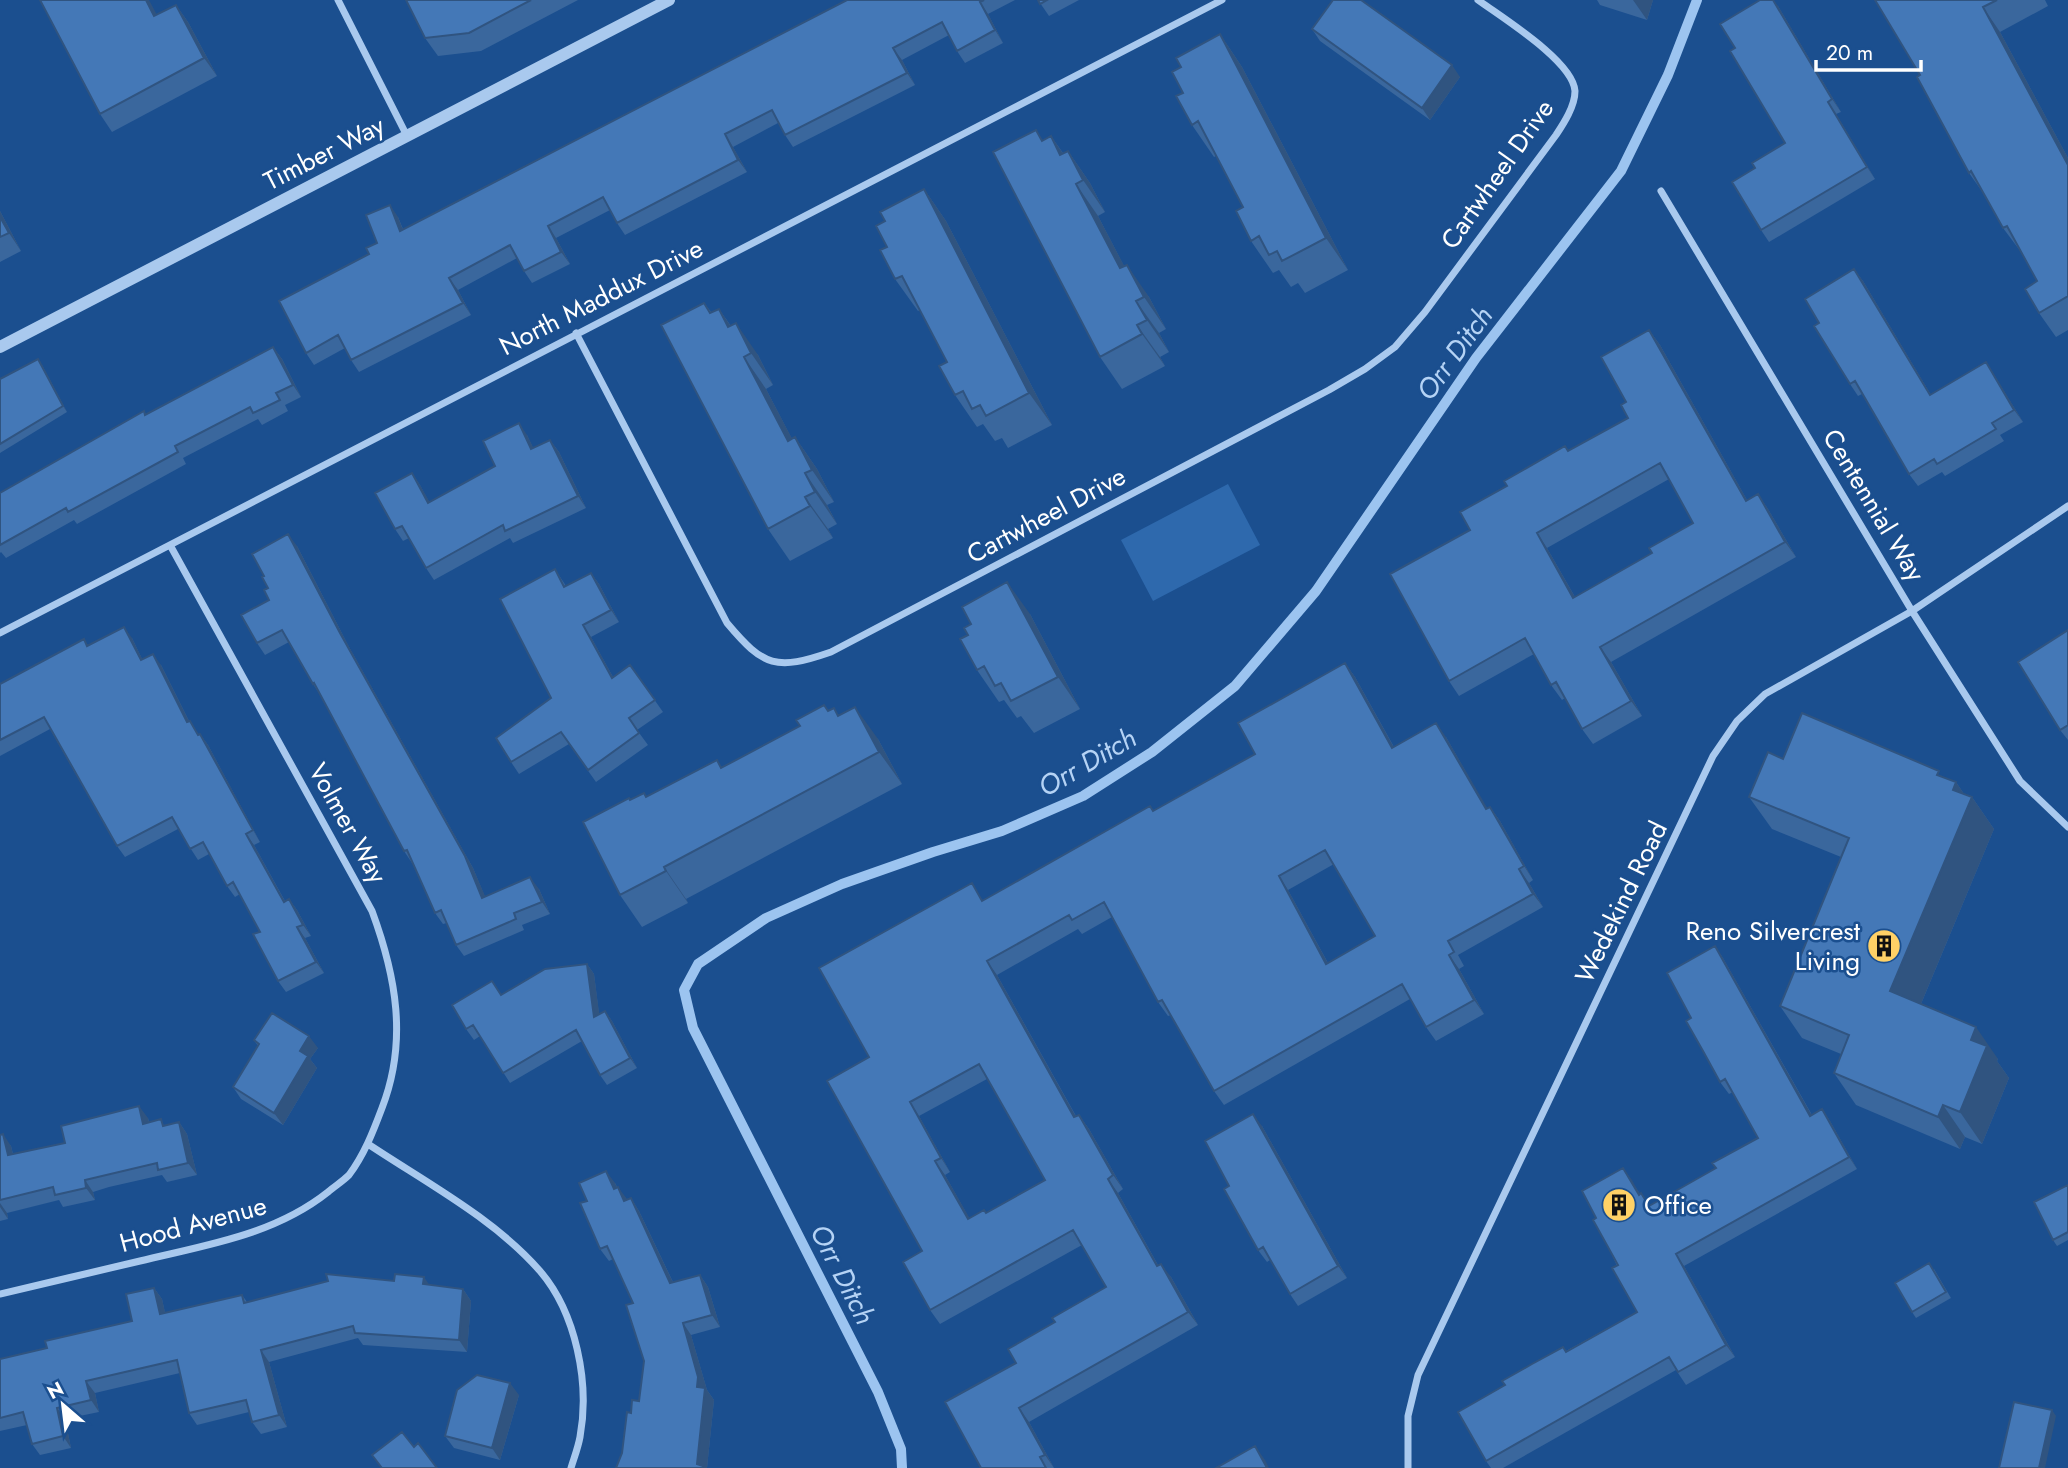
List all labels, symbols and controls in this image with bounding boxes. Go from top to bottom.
scale bar [1816,28,1921,72]
text: 20 m [1826,38,1873,68]
street label: Cartwheel Drive [1431,91,1563,257]
street label: Timber Way [257,106,391,200]
street label: North Maddux Drive [492,229,710,365]
water label: Orr Ditch [1406,298,1503,409]
street label: Centennial Way [1813,422,1935,589]
street label: Cartwheel Drive [960,457,1132,573]
water label: Orr Ditch [1030,718,1144,807]
street label: Volmer Way [299,756,397,891]
street label: Wedekind Road [1565,815,1677,989]
place label: Reno Silvercrest Living [1685,912,1861,980]
building icon: Reno Silvercrest Living [1865,927,1903,965]
street label: Hood Avenue [115,1186,271,1262]
building icon: Office [1600,1186,1638,1224]
place label: Office [1644,1186,1712,1224]
water label: Orr Ditch [800,1217,885,1332]
north arrow [28,1370,98,1440]
text: N [42,1375,68,1406]

